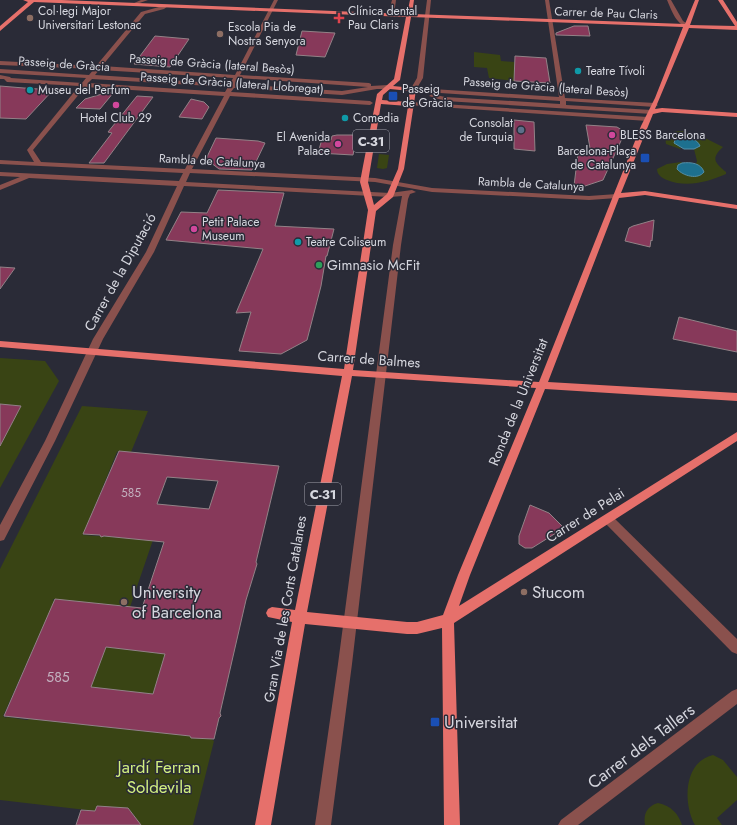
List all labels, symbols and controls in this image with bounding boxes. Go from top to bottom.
place label: Col·legi Major Universitari Lestonac [38,2,142,34]
place label: Clínica dental Pau Claris [348,2,417,34]
street label: Carrer de Pau Claris [554,2,658,24]
marker: Clínica dental Pau Claris [333,12,345,24]
marker: Col·legi Major Universitari Lestonac [25,13,35,23]
place label: Escola Pia de Nostra Senyora [228,18,306,50]
marker: Escola Pia de Nostra Senyora [215,29,225,39]
street label: Passeig de Gràcia (lateral Besòs) [129,49,295,79]
street label: Passeig de Gràcia [18,52,111,76]
place label: Teatre Tívoli [586,62,645,80]
marker: Teatre Tívoli [573,66,583,76]
street label: Passeig de Gràcia (lateral Llobregat) [140,68,324,98]
street label: Passeig de Gràcia (lateral Besòs) [463,72,629,102]
place label: Passeig de Gràcia [402,80,453,112]
place label: Museu del Perfum [38,81,130,99]
marker: Museu del Perfum [25,85,35,95]
marker: Passeig de Gràcia [387,90,399,102]
marker: Hotel Club 29 [111,100,121,110]
place label: Hotel Club 29 [80,109,152,127]
place label: Comedia [353,109,399,127]
marker: Comedia [340,113,350,123]
place label: Consolat de Turquia [459,114,513,146]
marker: Consolat de Turquia [516,125,526,135]
place label: BLESS Barcelona [620,126,705,144]
place label: El Avenida Palace [276,128,330,160]
road number: C-31 [353,130,389,152]
marker: BLESS Barcelona [607,130,617,140]
marker: El Avenida Palace [333,139,343,149]
place label: Barcelona-Plaça de Catalunya [557,142,636,174]
street label: Rambla de Catalunya [158,149,266,173]
marker: Barcelona-Plaça de Catalunya [639,152,651,164]
street label: Rambla de Catalunya [477,172,585,196]
street label: Carrer de la Diputació [79,209,161,335]
place label: Petit Palace Museum [202,213,259,245]
marker: Petit Palace Museum [189,224,199,234]
place label: Teatre Coliseum [306,233,386,251]
marker: Teatre Coliseum [293,237,303,247]
place label: Gimnasio McFit [327,255,420,275]
marker: Gimnasio McFit [314,260,324,270]
street label: Ronda de la Universitat [483,335,553,469]
street label: Carrer de Balmes [317,345,421,373]
road number: C-31 [305,483,341,505]
street label: Carrer de Pelai [542,483,628,547]
house number: 585 [121,484,141,502]
street label: Gran Via de les Corts Catalanes [259,514,311,704]
place label: University of Barcelona [132,580,222,624]
place label: Stucom [532,580,585,604]
marker: Stucom [519,587,529,597]
marker: University of Barcelona [119,597,129,607]
house number: 585 [46,667,70,687]
street label: Carrer dels Tallers [582,698,700,794]
place label: Universitat [444,710,517,734]
marker: Universitat [429,716,441,728]
park label: Jardí Ferran Soldevila [116,755,200,799]

